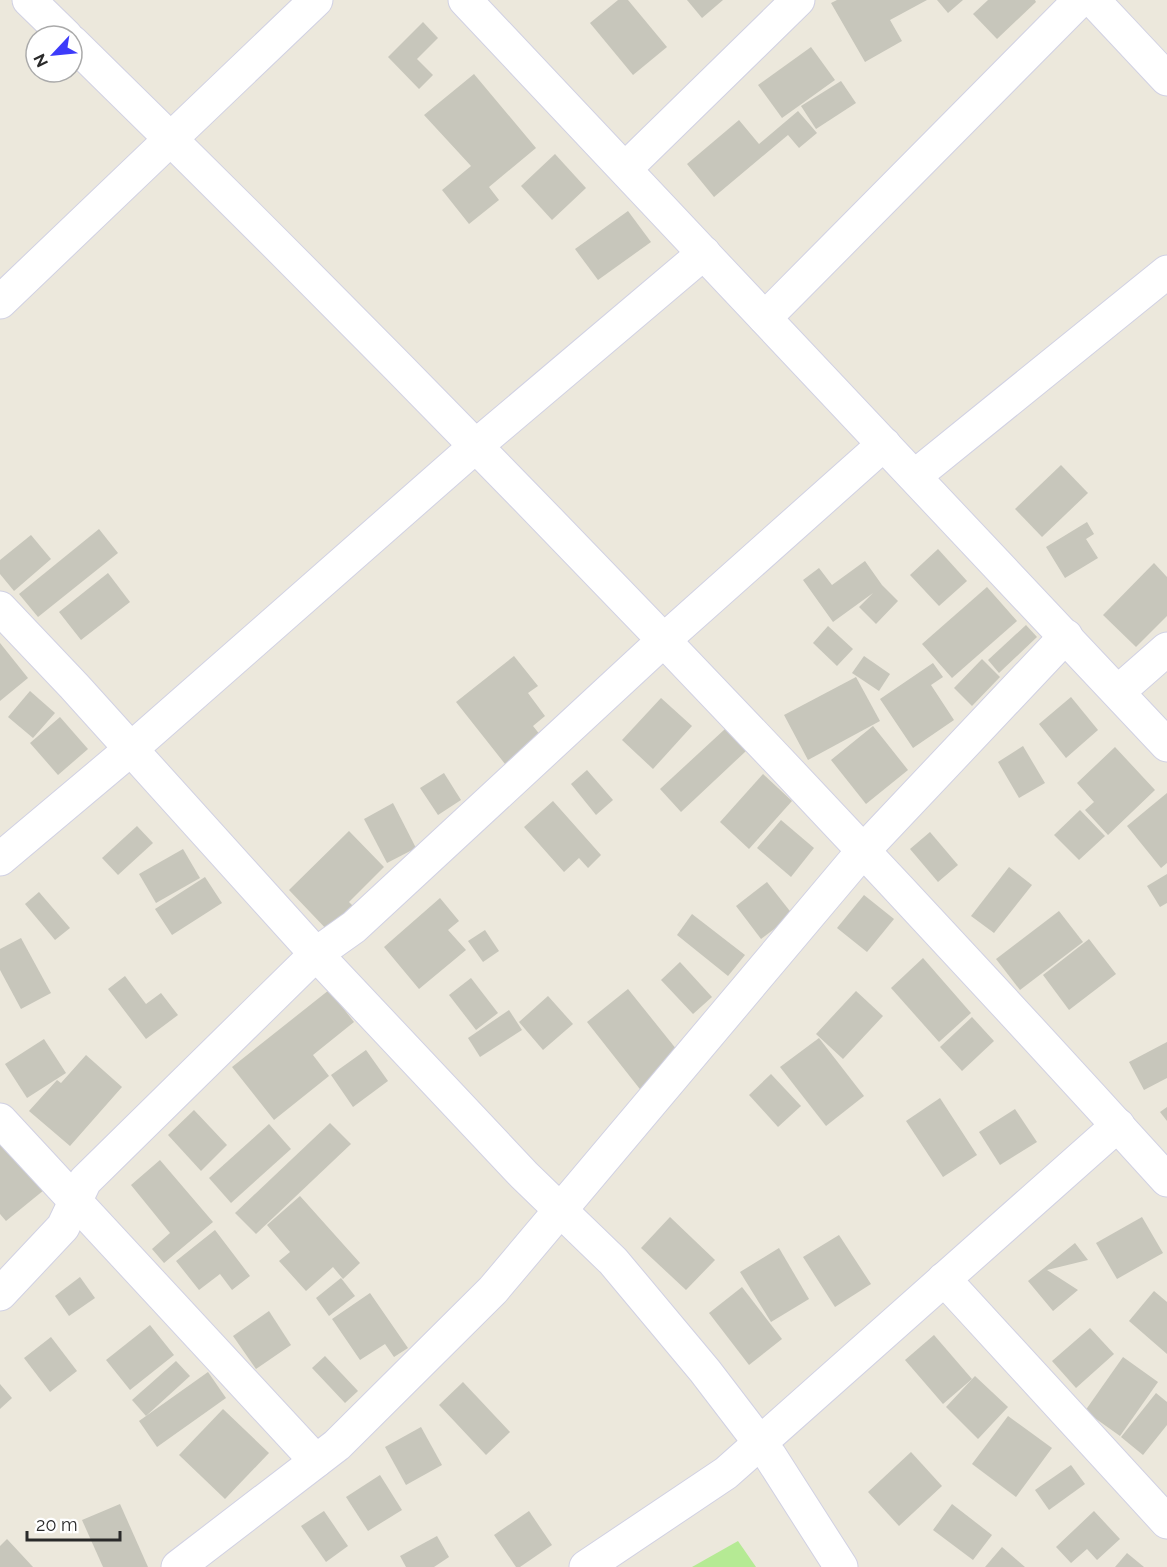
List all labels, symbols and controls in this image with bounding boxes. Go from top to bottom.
north arrow [24,24,84,84]
text: N [30,51,52,70]
scale bar [27,1504,120,1542]
text: 20 m [36,1514,78,1535]

